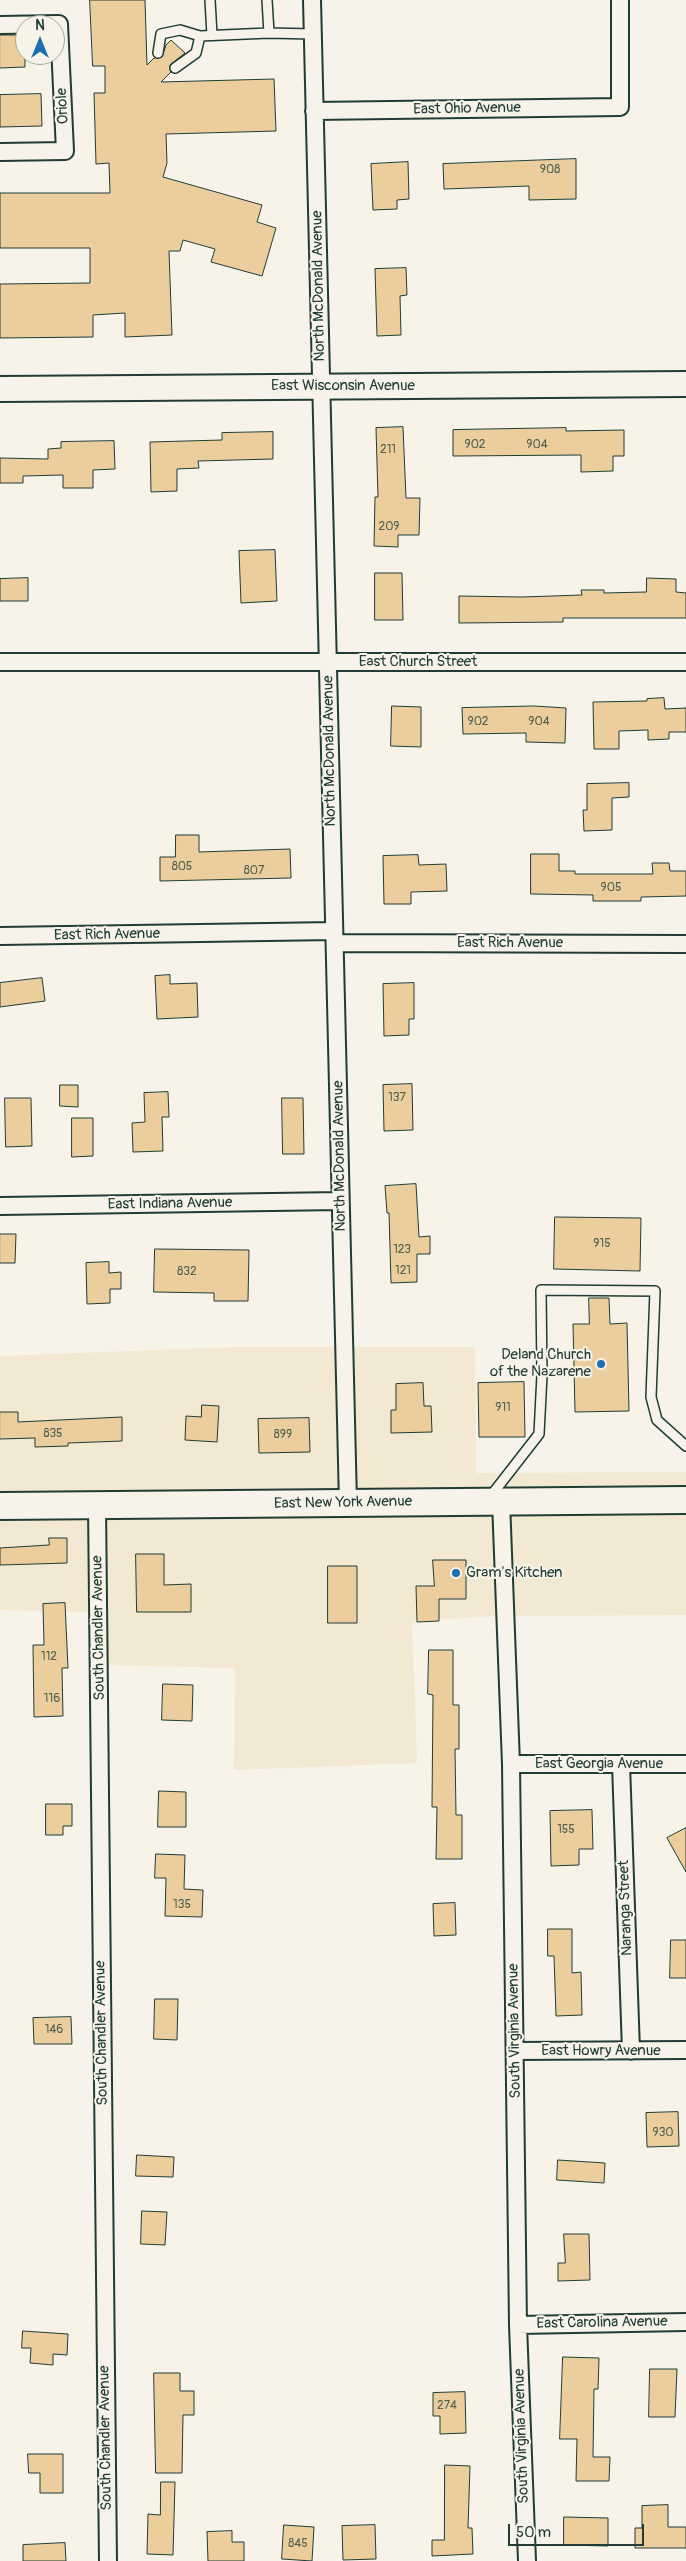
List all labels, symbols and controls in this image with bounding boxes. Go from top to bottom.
north arrow [15,15,65,65]
text: N [35,17,45,34]
street label: Oriole [53,87,73,125]
street label: East Ohio Avenue [413,99,521,119]
house number: 908 [540,163,560,177]
street label: North McDonald Avenue [309,210,329,362]
street label: East Wisconsin Avenue [271,377,415,395]
house number: 902 [464,438,486,452]
house number: 904 [526,438,548,452]
house number: 211 [380,443,396,457]
house number: 209 [378,520,400,534]
street label: East Church Street [359,653,477,671]
street label: North McDonald Avenue [320,675,340,827]
house number: 902 [467,715,489,729]
house number: 904 [528,715,550,729]
house number: 805 [172,860,192,874]
house number: 807 [244,864,264,878]
house number: 905 [601,881,621,895]
street label: East Rich Avenue [54,925,160,945]
street label: East Rich Avenue [457,934,563,952]
street label: North McDonald Avenue [330,1080,350,1232]
house number: 137 [388,1091,406,1105]
street label: East Indiana Avenue [107,1194,233,1214]
house number: 915 [593,1237,611,1251]
house number: 123 [393,1243,411,1257]
house number: 121 [395,1264,411,1278]
house number: 832 [177,1265,197,1279]
place label: Deland Church of the Nazarene [490,1346,591,1381]
marker: Deland Church of the Nazarene [595,1358,607,1370]
house number: 911 [495,1401,511,1415]
house number: 835 [43,1427,63,1441]
house number: 899 [274,1428,292,1442]
street label: East New York Avenue [274,1493,412,1513]
street label: South Chandler Avenue [89,1555,109,1701]
place label: Gram's Kitchen [466,1564,563,1582]
marker: Gram's Kitchen [450,1567,462,1579]
house number: 112 [41,1650,57,1664]
house number: 116 [44,1692,60,1706]
street label: East Georgia Avenue [535,1755,663,1773]
house number: 155 [557,1823,575,1837]
street label: Naranga Street [615,1860,637,1956]
house number: 135 [173,1898,191,1912]
street label: South Chandler Avenue [92,1960,112,2106]
street label: South Virginia Avenue [505,1963,525,2099]
house number: 146 [45,2023,63,2037]
street label: East Howry Avenue [541,2042,661,2060]
house number: 930 [652,2126,674,2140]
street label: East Carolina Avenue [536,2313,668,2333]
street label: South Chandler Avenue [96,2365,116,2511]
street label: South Virginia Avenue [511,2368,533,2504]
house number: 274 [437,2399,457,2413]
scale bar [511,2514,647,2546]
text: 50 m [516,2523,551,2542]
house number: 845 [288,2537,308,2551]

